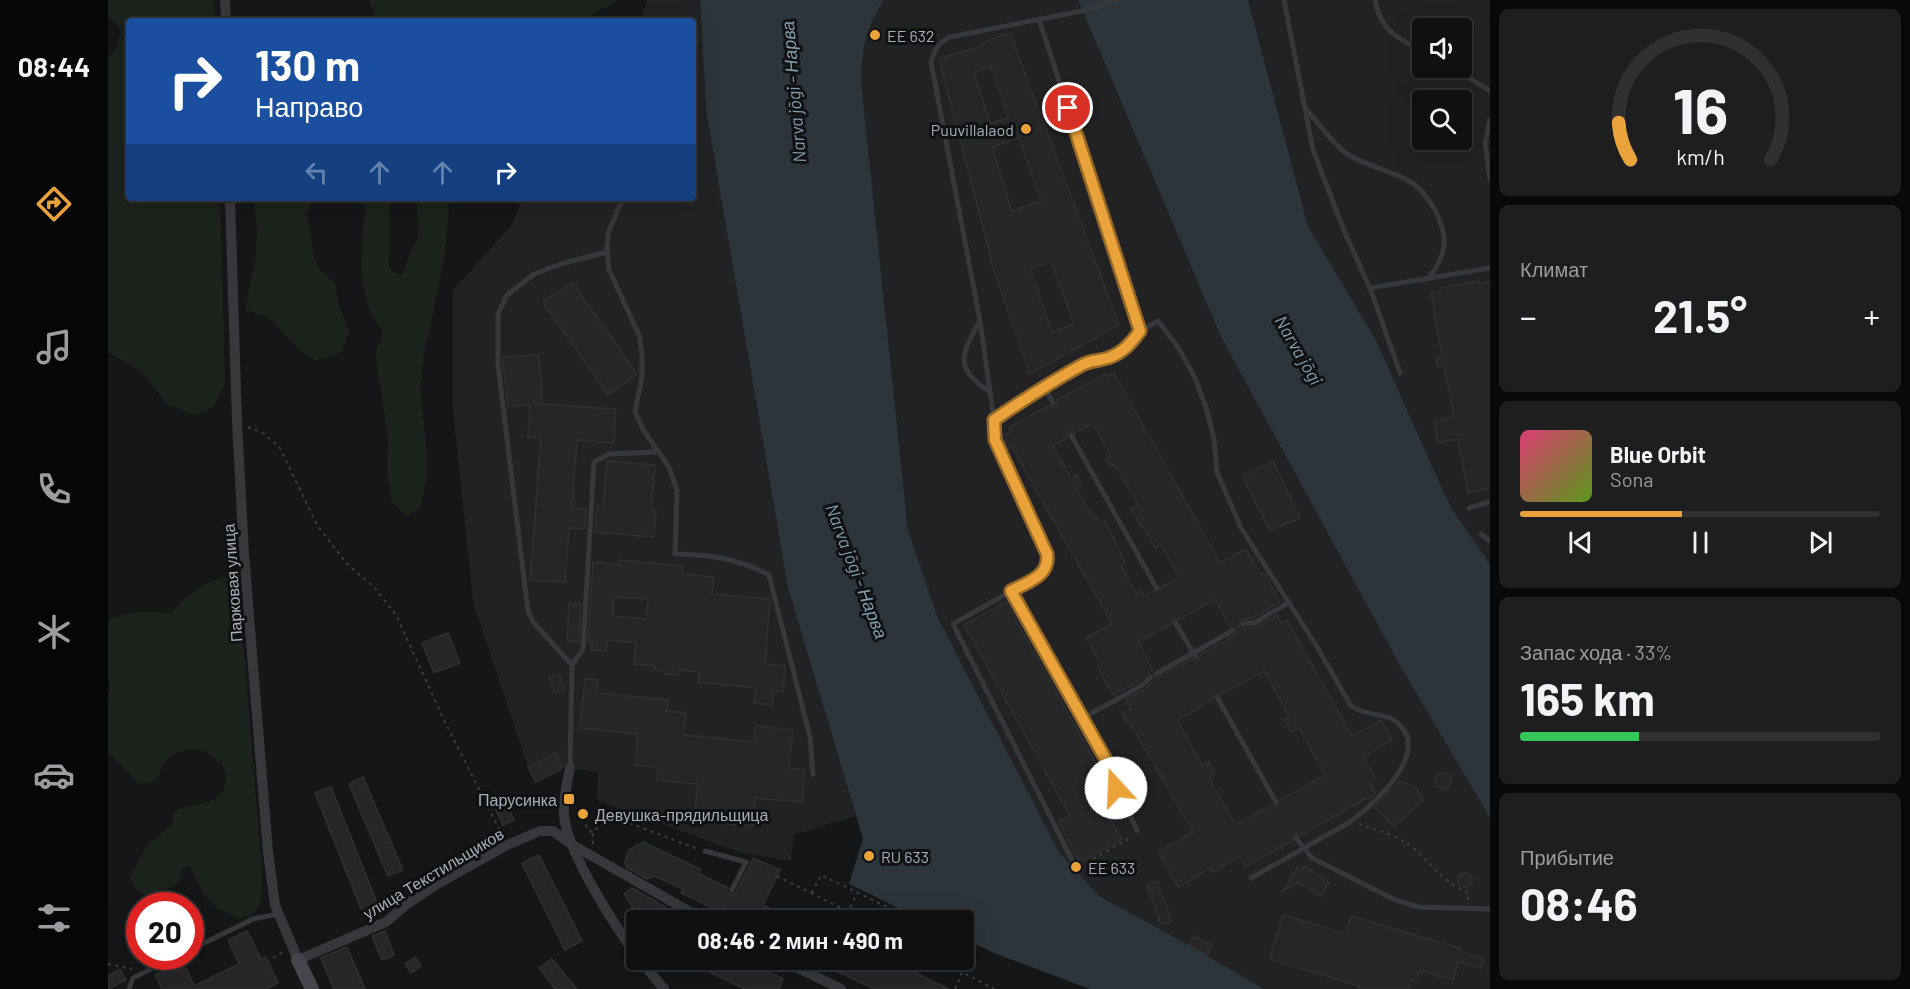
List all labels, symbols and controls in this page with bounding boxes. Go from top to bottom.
map controls [1412,18,1472,150]
button: sound [1412,18,1472,78]
water label: Narva jõgi - Нарва [776,20,810,164]
place label: EE 632 [887,26,935,45]
marker: EE 632 [868,28,882,42]
text: 130 m [255,39,360,89]
icon: right [156,42,234,120]
text: 08:44 [18,50,90,82]
text: 16 [1672,72,1728,146]
pin [1042,82,1093,133]
text: Направо [255,90,363,122]
button: search [1412,90,1472,150]
icon: arrive [1051,91,1084,124]
place label: Puuvillalaod [931,120,1014,139]
marker: Puuvillalaod [1019,122,1033,136]
text: km/h [1676,144,1724,169]
icon: left [300,156,333,189]
icon: ahead [363,156,396,189]
icon: ahead [426,156,459,189]
icon: right [489,156,522,189]
icon: directions [33,183,75,225]
text: Климат [1520,257,1588,281]
text: 21.5° [1653,288,1747,342]
text: − [1520,296,1537,336]
text: + [1864,296,1880,336]
water label: Narva jõgi [1270,311,1328,389]
icon: music [33,326,75,368]
text: Blue Orbit [1610,441,1706,467]
text: Sona [1610,467,1654,491]
icon: phone [33,468,75,510]
water label: Narva jõgi - Нарва [821,501,893,641]
street label: Парковая улица [218,523,246,643]
icon: previous [1564,526,1597,559]
icon: pause [1684,526,1717,559]
icon: next [1804,526,1837,559]
icon: climate [33,611,75,653]
text: Запас хода · 33% [1520,640,1672,664]
text: 165 km [1520,671,1655,725]
icon: car [33,754,75,796]
position arrow [1084,756,1148,820]
place label: Парусинка [478,790,557,809]
marker: Парусинка [562,792,576,806]
place label: Девушка-прядильщица [595,805,769,824]
marker: Девушка-прядильщица [576,807,590,821]
street label: улица Текстильщиков [359,823,507,923]
text: Прибытие [1520,845,1614,869]
place label: RU 633 [881,847,929,866]
marker: RU 633 [862,849,876,863]
place label: EE 633 [1088,858,1135,877]
marker: EE 633 [1069,860,1083,874]
text: 08:46 [1520,876,1638,930]
speed limit sign: 20 [126,892,204,970]
icon: filters [33,897,75,939]
text: 08:46 · 2 мин · 490 m [697,927,903,953]

